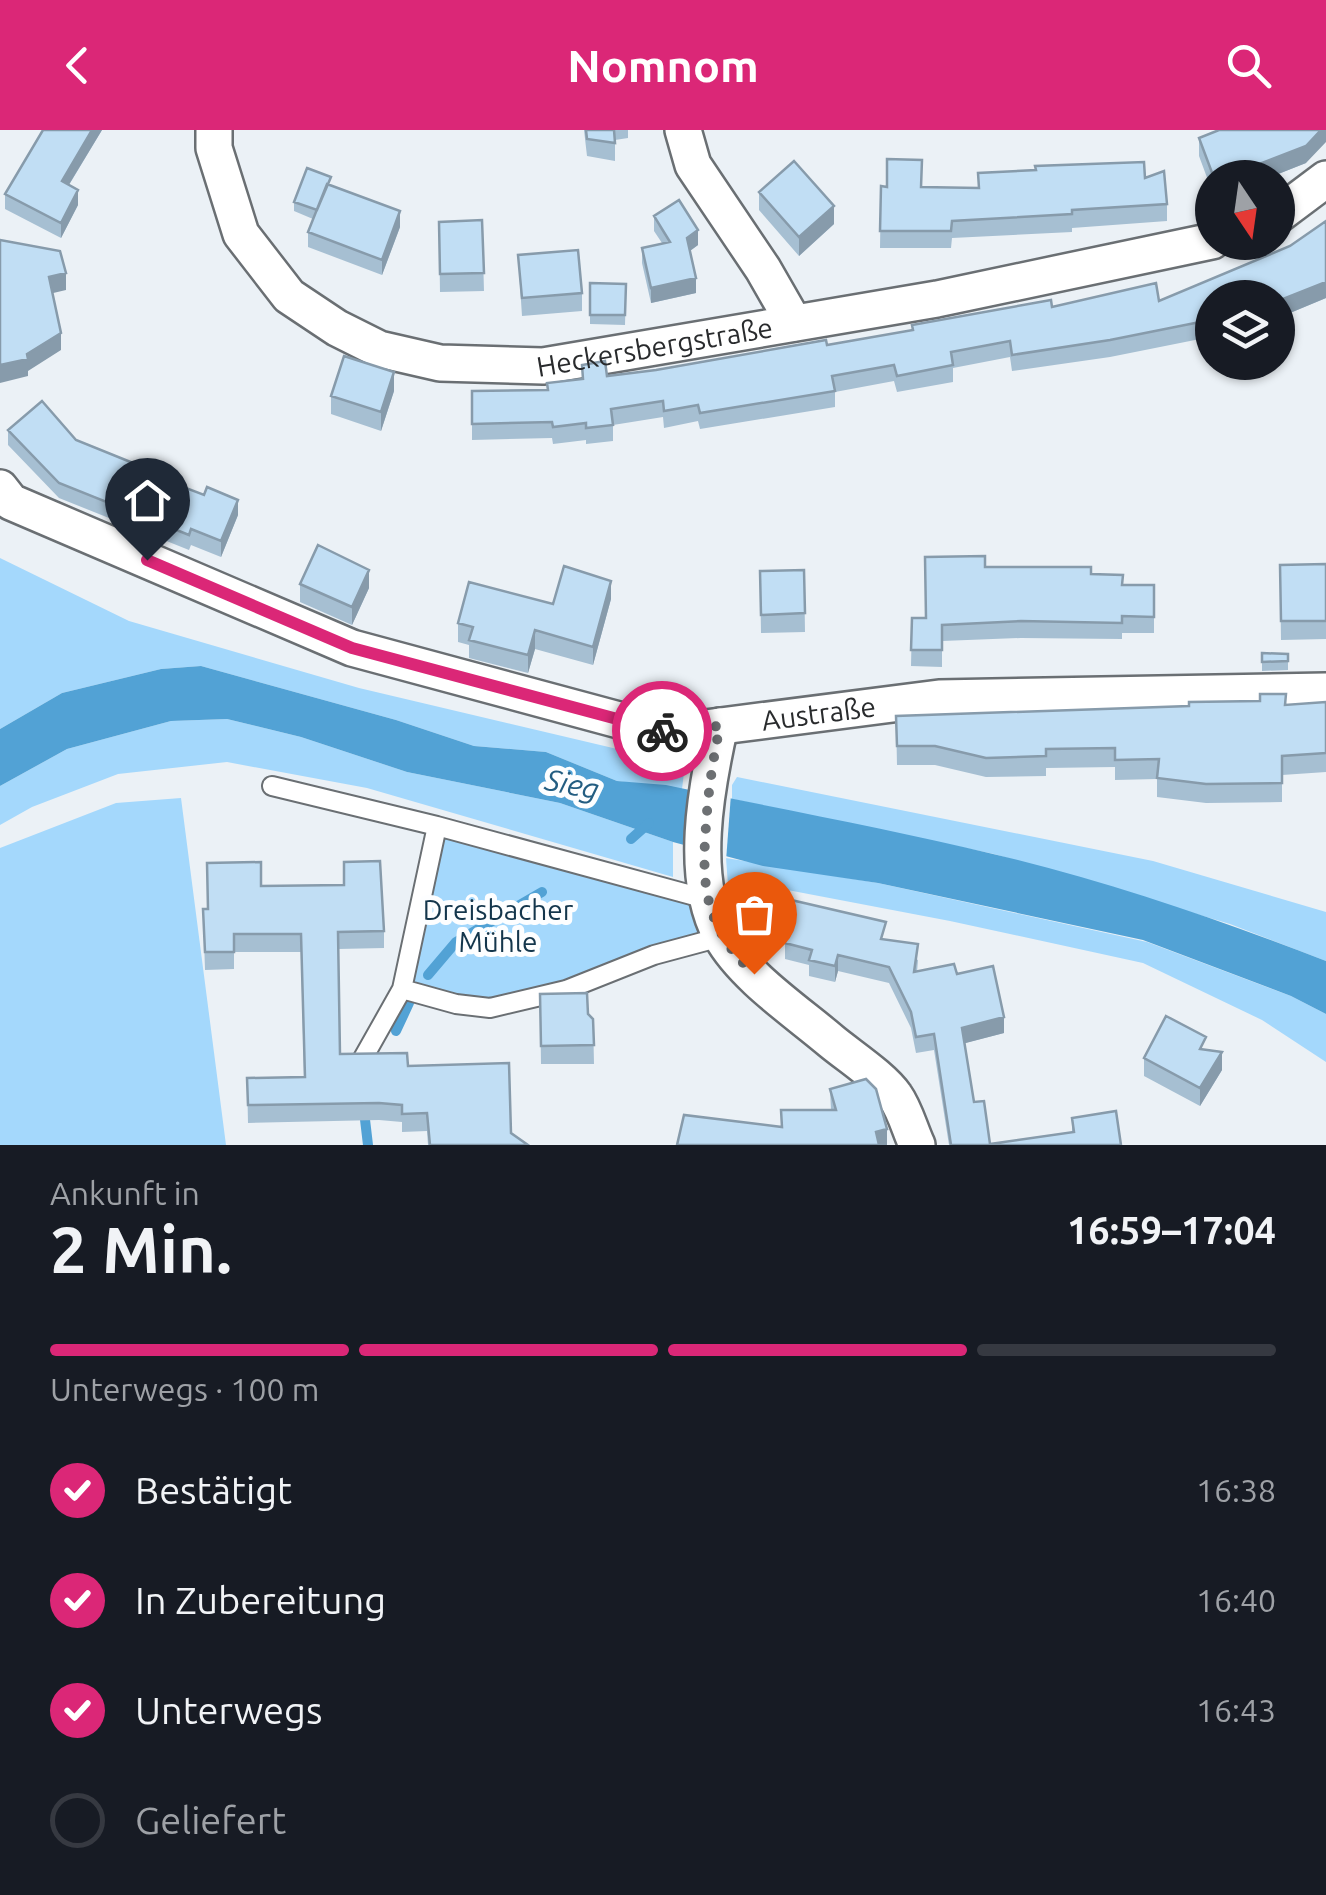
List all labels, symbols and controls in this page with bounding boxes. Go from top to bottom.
icon: back [50,38,105,93]
icon: search [1221,38,1276,93]
text: Nomnom [567,40,759,91]
north arrow [1195,160,1295,260]
map controls [1195,160,1295,380]
button: layers [1195,280,1295,380]
street label: Heckersbergstraße [534,311,775,382]
pin [105,458,190,561]
icon: home [120,473,175,528]
courier [612,681,712,781]
street label: Austraße [760,690,878,736]
icon: bike [635,704,690,759]
water label: Sieg [541,762,602,806]
pin [712,872,797,975]
icon: bag [727,887,782,942]
park label: Dreisbacher Mühle [423,894,574,957]
text: Ankunft in [50,1175,200,1211]
text: 16:59–17:04 [1067,1209,1276,1251]
text: 2 Min. [50,1212,232,1285]
text: Unterwegs · 100 m [50,1371,319,1407]
icon: check [50,1463,105,1518]
text: Bestätigt [135,1469,292,1511]
text: 16:38 [1196,1472,1276,1508]
icon: check [50,1573,105,1628]
text: In Zubereitung [135,1579,386,1621]
text: 16:40 [1196,1582,1276,1618]
icon: check [50,1683,105,1738]
text: Unterwegs [135,1689,322,1731]
text: 16:43 [1196,1692,1276,1728]
text: Geliefert [135,1799,286,1841]

